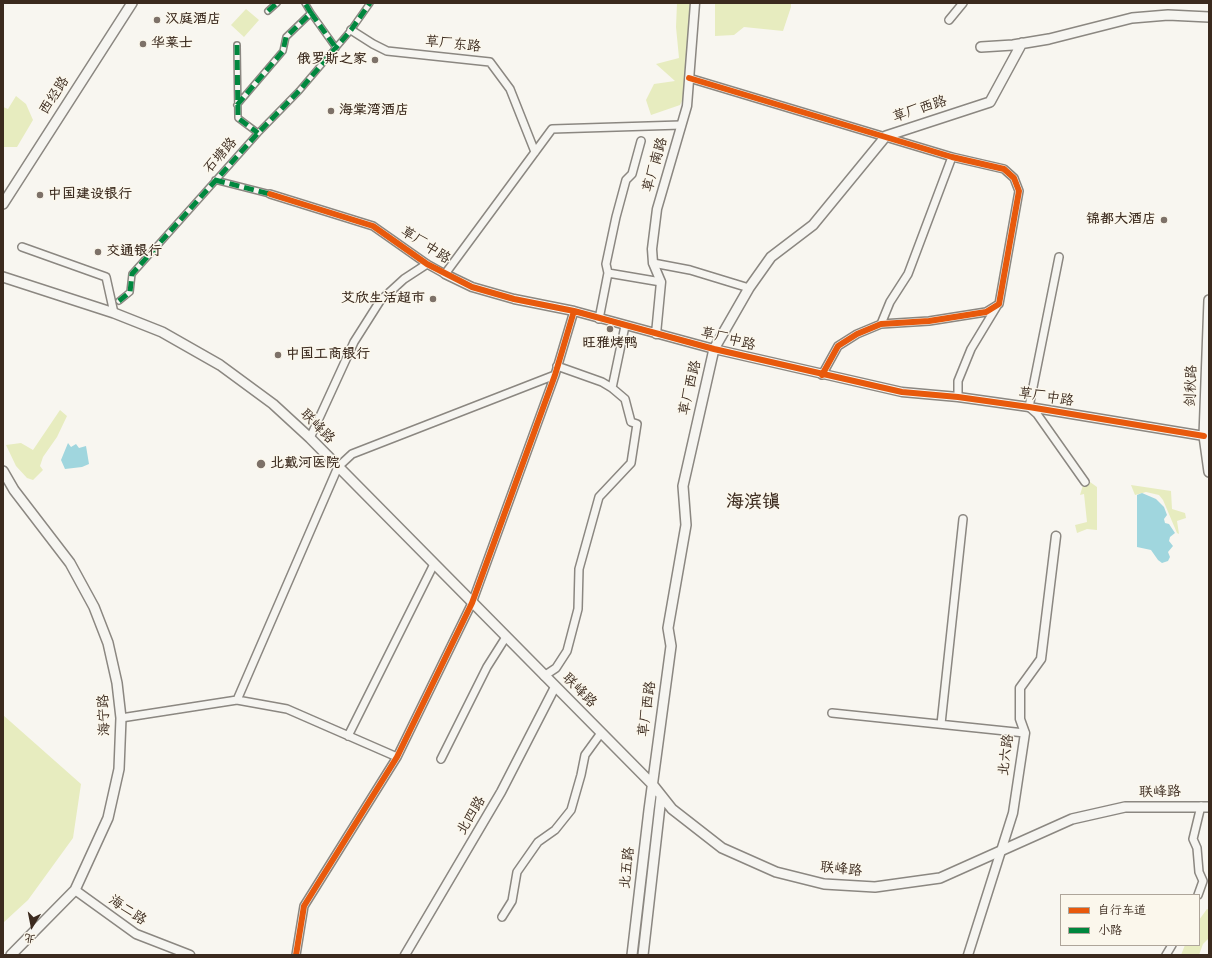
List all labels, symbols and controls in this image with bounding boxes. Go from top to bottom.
place label: 汉庭酒店 [165,12,221,28]
marker: 汉庭酒店 [152,15,162,25]
street label: 草厂东路 [424,34,482,56]
place label: 华莱士 [151,36,193,52]
marker: 华莱士 [138,39,148,49]
place label: 俄罗斯之家 [297,52,367,68]
marker: 俄罗斯之家 [370,55,380,65]
street label: 西经路 [37,74,73,118]
street label: 草厂西路 [891,93,949,127]
place label: 海棠湾酒店 [339,103,409,119]
marker: 海棠湾酒店 [326,106,336,116]
street label: 石塘路 [201,135,241,177]
street label: 草厂南路 [640,136,672,194]
place label: 中国建设银行 [48,187,132,203]
marker: 中国建设银行 [35,190,45,200]
place label: 锦都大酒店 [1086,212,1156,228]
marker: 锦都大酒店 [1159,215,1169,225]
street label: 草厂中路 [397,224,453,268]
place label: 交通银行 [106,244,162,260]
marker: 交通银行 [93,247,103,257]
place label: 艾欣生活超市 [341,291,425,307]
marker: 艾欣生活超市 [428,294,438,304]
marker: 旺雅烤鸭 [605,324,615,334]
street label: 草厂中路 [699,325,757,355]
place label: 旺雅烤鸭 [582,336,638,352]
place label: 中国工商银行 [286,347,370,363]
marker: 中国工商银行 [273,350,283,360]
street label: 草厂西路 [677,359,705,417]
street label: 剑秋路 [1183,365,1201,407]
street label: 草厂中路 [1017,385,1075,411]
street label: 联峰路 [296,406,338,448]
place label: 北戴河医院 [270,456,340,472]
marker: 北戴河医院 [255,458,267,470]
district label: 海滨镇 [726,492,780,514]
street label: 联峰路 [558,670,600,712]
street label: 草厂西路 [636,680,660,738]
street label: 海宁路 [96,694,114,736]
street label: 北六路 [996,733,1018,777]
street label: 联峰路 [1139,784,1181,802]
street label: 北四路 [454,794,490,838]
street label: 北五路 [617,846,639,890]
street label: 联峰路 [819,859,863,881]
street label: 海二路 [105,892,149,930]
legend [1060,894,1200,946]
text: 自行车道 [1098,902,1146,919]
north arrow [12,906,52,946]
text: 小路 [1098,922,1122,939]
text: 北 [23,930,37,947]

